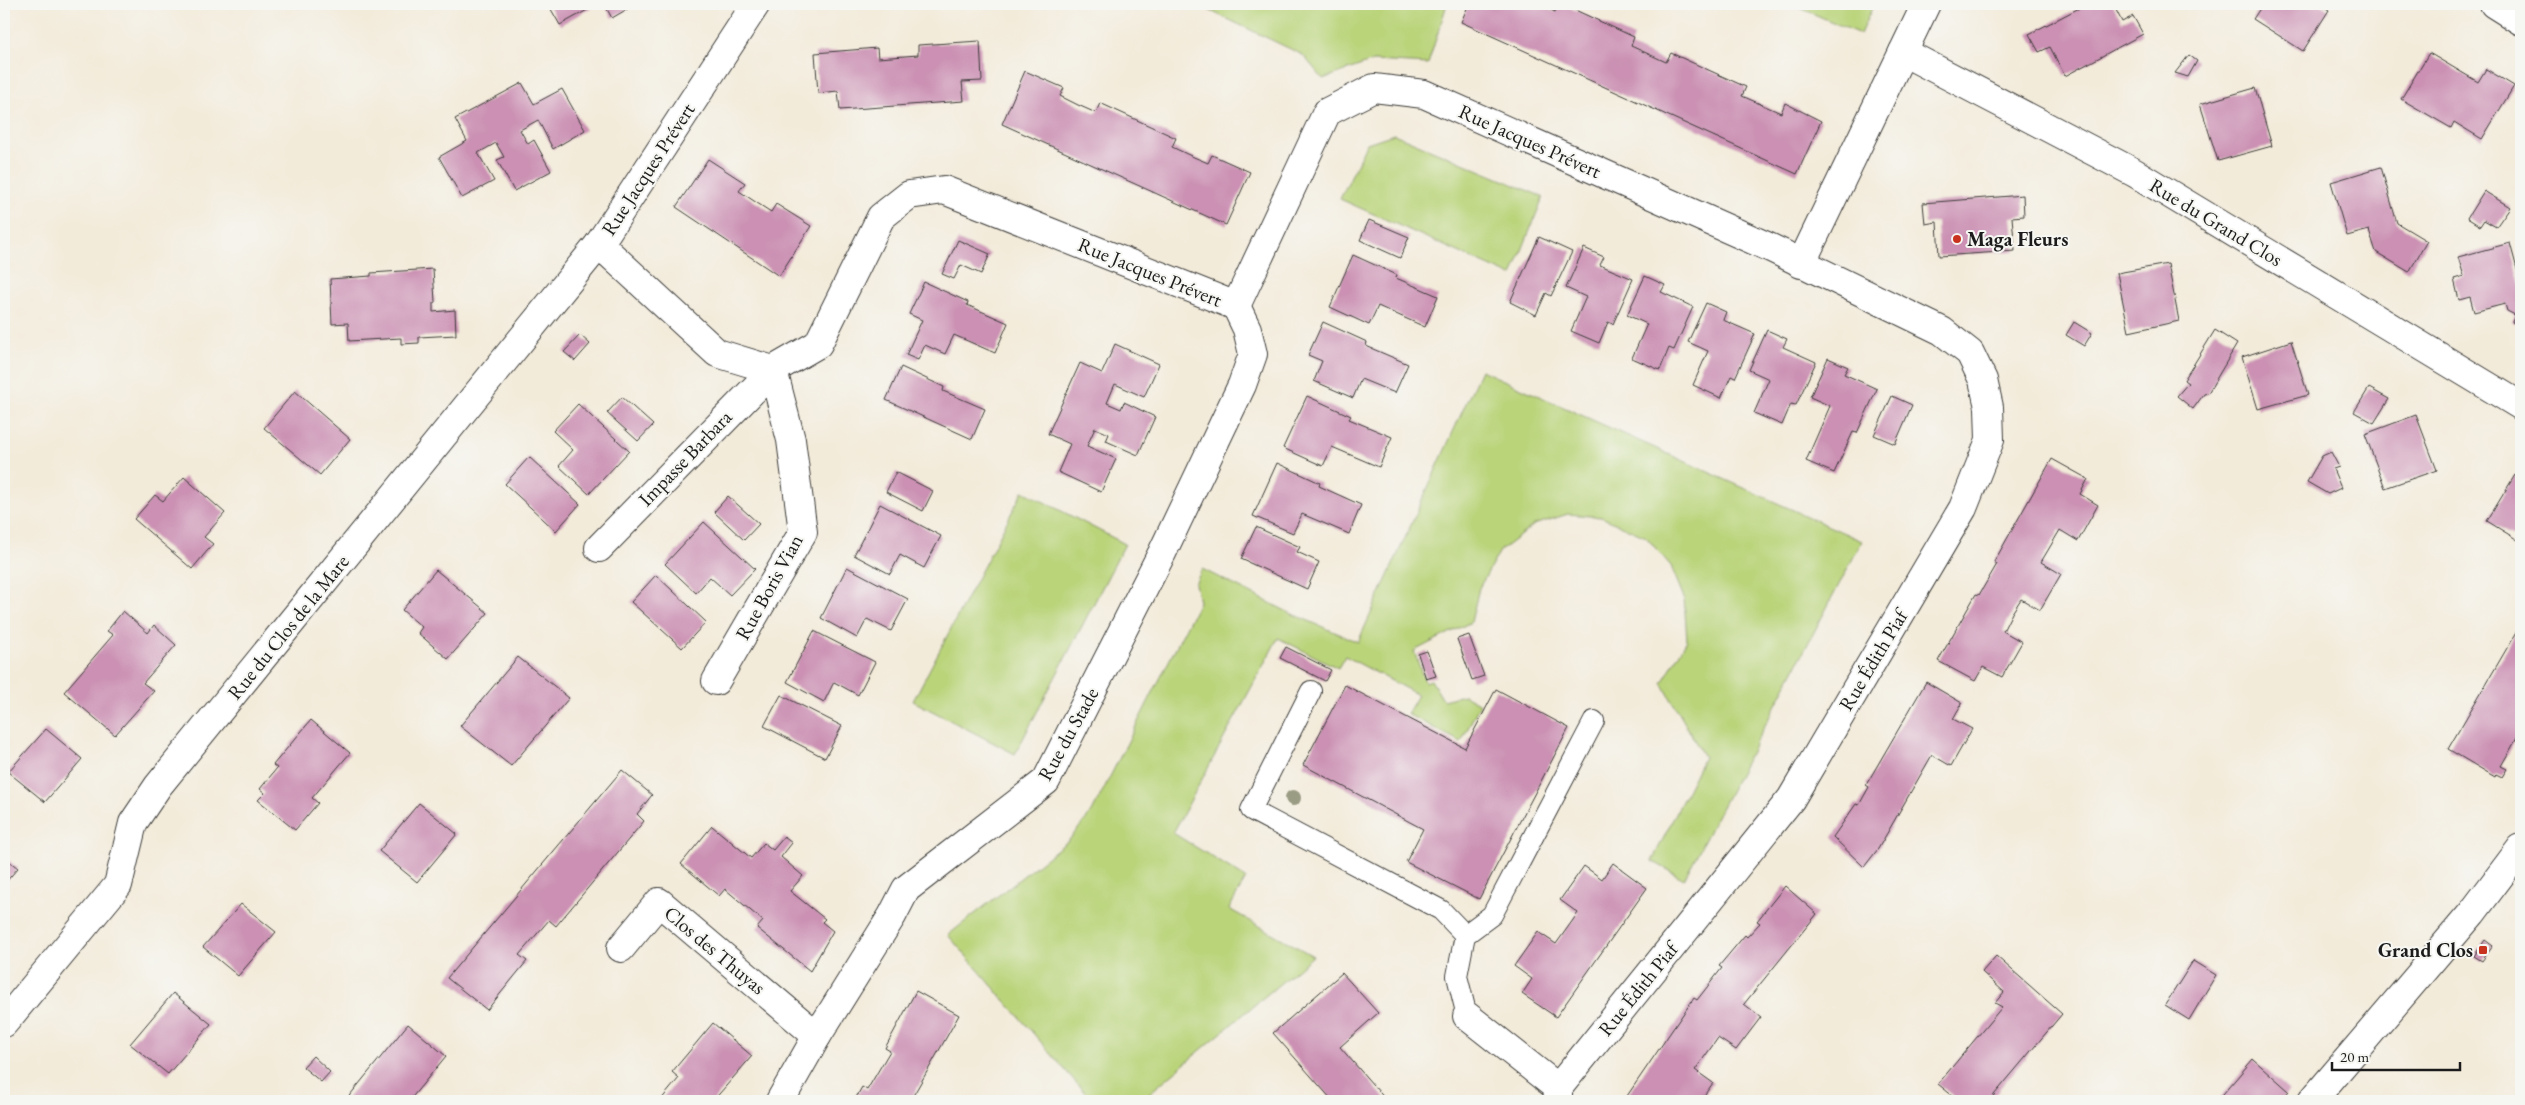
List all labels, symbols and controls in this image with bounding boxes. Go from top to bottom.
street label: Rue Jacques Prévert [595,97,701,240]
street label: Rue Jacques Prévert [1455,98,1606,184]
street label: Rue du Grand Clos [2145,172,2287,272]
place label: Maga Fleurs [1967,226,2068,252]
street label: Rue Jacques Prévert [1074,231,1226,313]
marker: Maga Fleurs [1951,233,1963,245]
street label: Impasse Barbara [633,404,737,512]
street label: Rue Boris Vian [729,529,809,644]
street label: Rue du Clos de la Mare [221,549,355,705]
street label: Rue Édith Piaf [1833,603,1915,715]
street label: Rue du Stade [1032,683,1104,785]
street label: Clos des Thuyas [659,900,771,1000]
street label: Rue Édith Piaf [1592,935,1685,1041]
place label: Grand Clos [2378,937,2473,963]
marker: Grand Clos [2477,944,2489,956]
scale bar [2332,1040,2460,1072]
text: 20 m [2340,1047,2369,1066]

